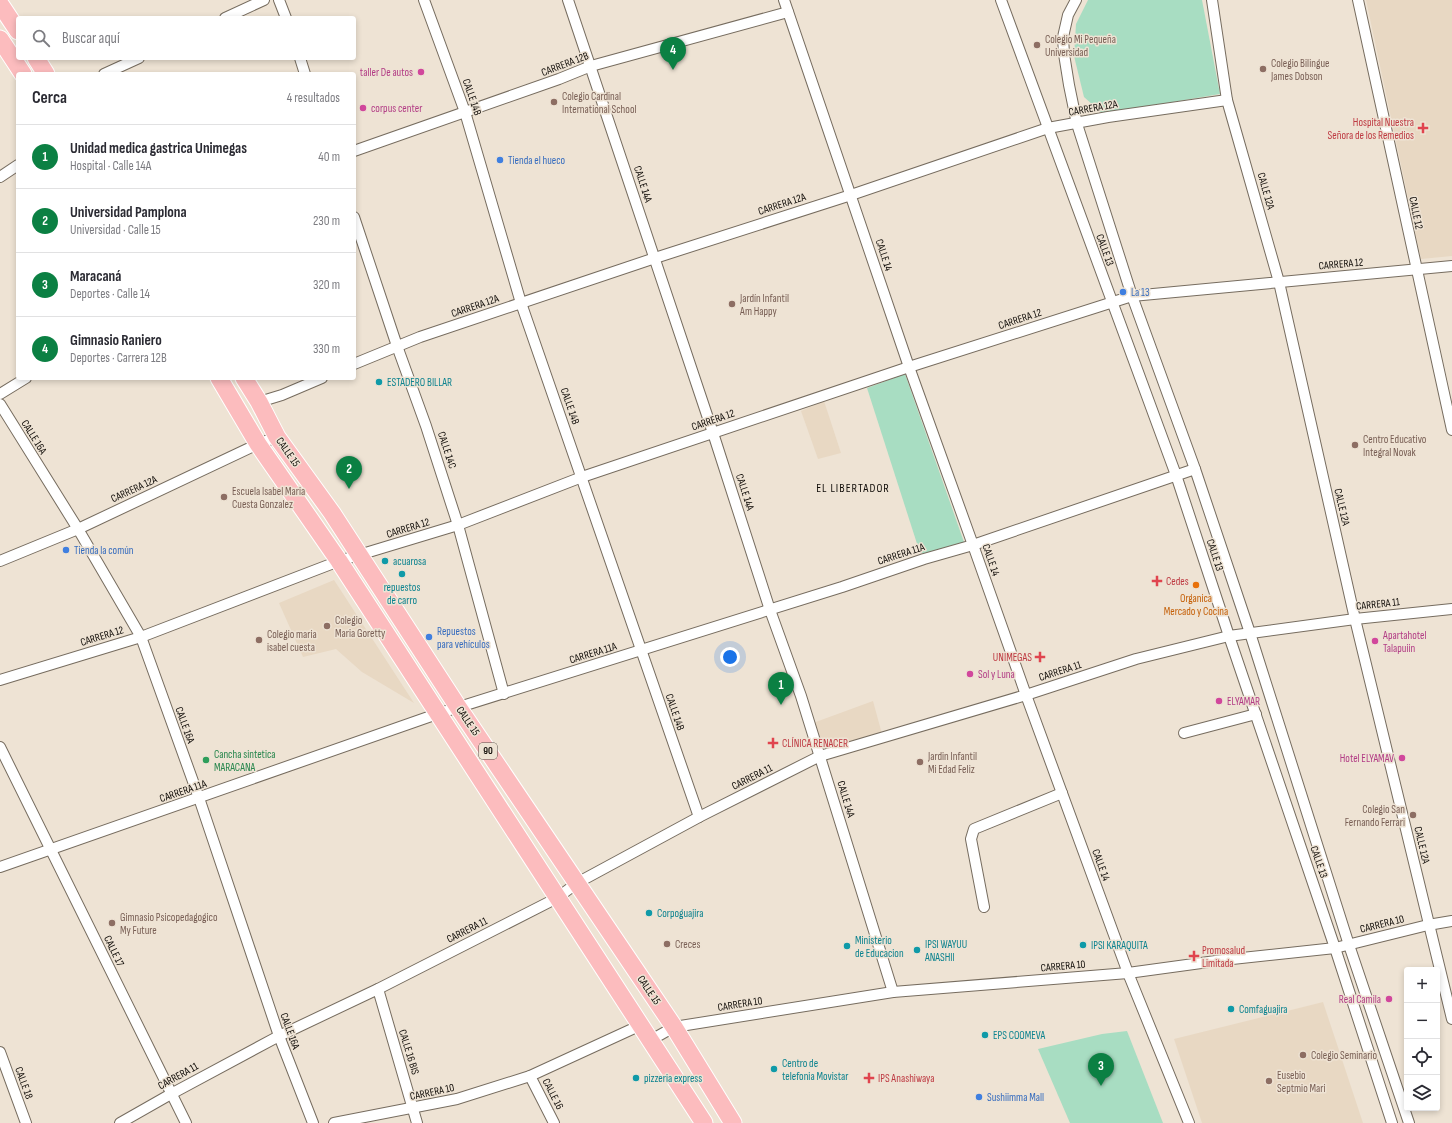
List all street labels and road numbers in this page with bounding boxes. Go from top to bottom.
street label: CARRERA 12B [540,49,591,79]
street label: CALLE 14B [460,77,484,117]
street label: CARRERA 12A [1068,97,1119,119]
street label: CALLE 14A [631,164,655,204]
street label: CALLE 12A [1255,171,1278,211]
street label: CARRERA 12A [756,190,808,218]
street label: CALLE 12 [1406,196,1426,231]
street label: CALLE 13 [1093,232,1117,268]
street label: CALLE 14 [873,237,895,273]
street label: CARRERA 12 [1318,256,1364,272]
street label: CARRERA 12A [450,292,501,320]
street label: CARRERA 12 [997,306,1044,332]
street label: CALLE 14B [558,386,582,426]
street label: CARRERA 12 [690,406,737,433]
street label: CALLE 16A [18,418,50,457]
street label: CALLE 14C [435,430,459,470]
street label: CALLE 15 [273,435,303,469]
street label: CALLE 14A [733,472,757,512]
street label: CARRERA 12A [109,473,159,505]
street label: CALLE 12A [1331,487,1353,527]
street label: CARRERA 12 [385,515,432,541]
street label: CALLE 13 [1204,537,1226,573]
street label: CARRERA 11A [876,540,926,568]
street label: CALLE 14 [979,542,1003,578]
street label: CARRERA 11 [1355,595,1401,613]
street label: CARRERA 12 [79,623,126,649]
street label: CARRERA 11A [568,640,618,666]
street label: CARRERA 11 [1037,658,1083,684]
street label: CALLE 14B [663,692,687,732]
street label: CALLE 15 [453,704,483,738]
street label: CALLE 16A [172,705,198,745]
road number: 90 [479,743,497,759]
street label: CARRERA 11 [729,761,775,793]
street label: CARRERA 11A [158,777,208,805]
street label: CALLE 14A [834,779,858,819]
street label: CALLE 12A [1411,825,1433,865]
street label: CALLE 13 [1307,844,1331,880]
street label: CALLE 14 [1089,847,1113,883]
street label: CARRERA 10 [1359,912,1405,936]
street label: CARRERA 11 [444,914,490,946]
street label: CALLE 17 [101,933,127,969]
street label: CARRERA 10 [1040,958,1086,974]
street label: CALLE 15 [634,973,664,1007]
street label: CARRERA 10 [717,994,763,1014]
street label: CALLE 16A [277,1011,303,1051]
street label: CALLE 16 BIS [396,1028,422,1077]
street label: CARRERA 11 [156,1060,200,1092]
street label: CALLE 18 [12,1065,36,1101]
street label: CALLE 16 [540,1076,566,1112]
street label: CARRERA 10 [409,1081,455,1103]

